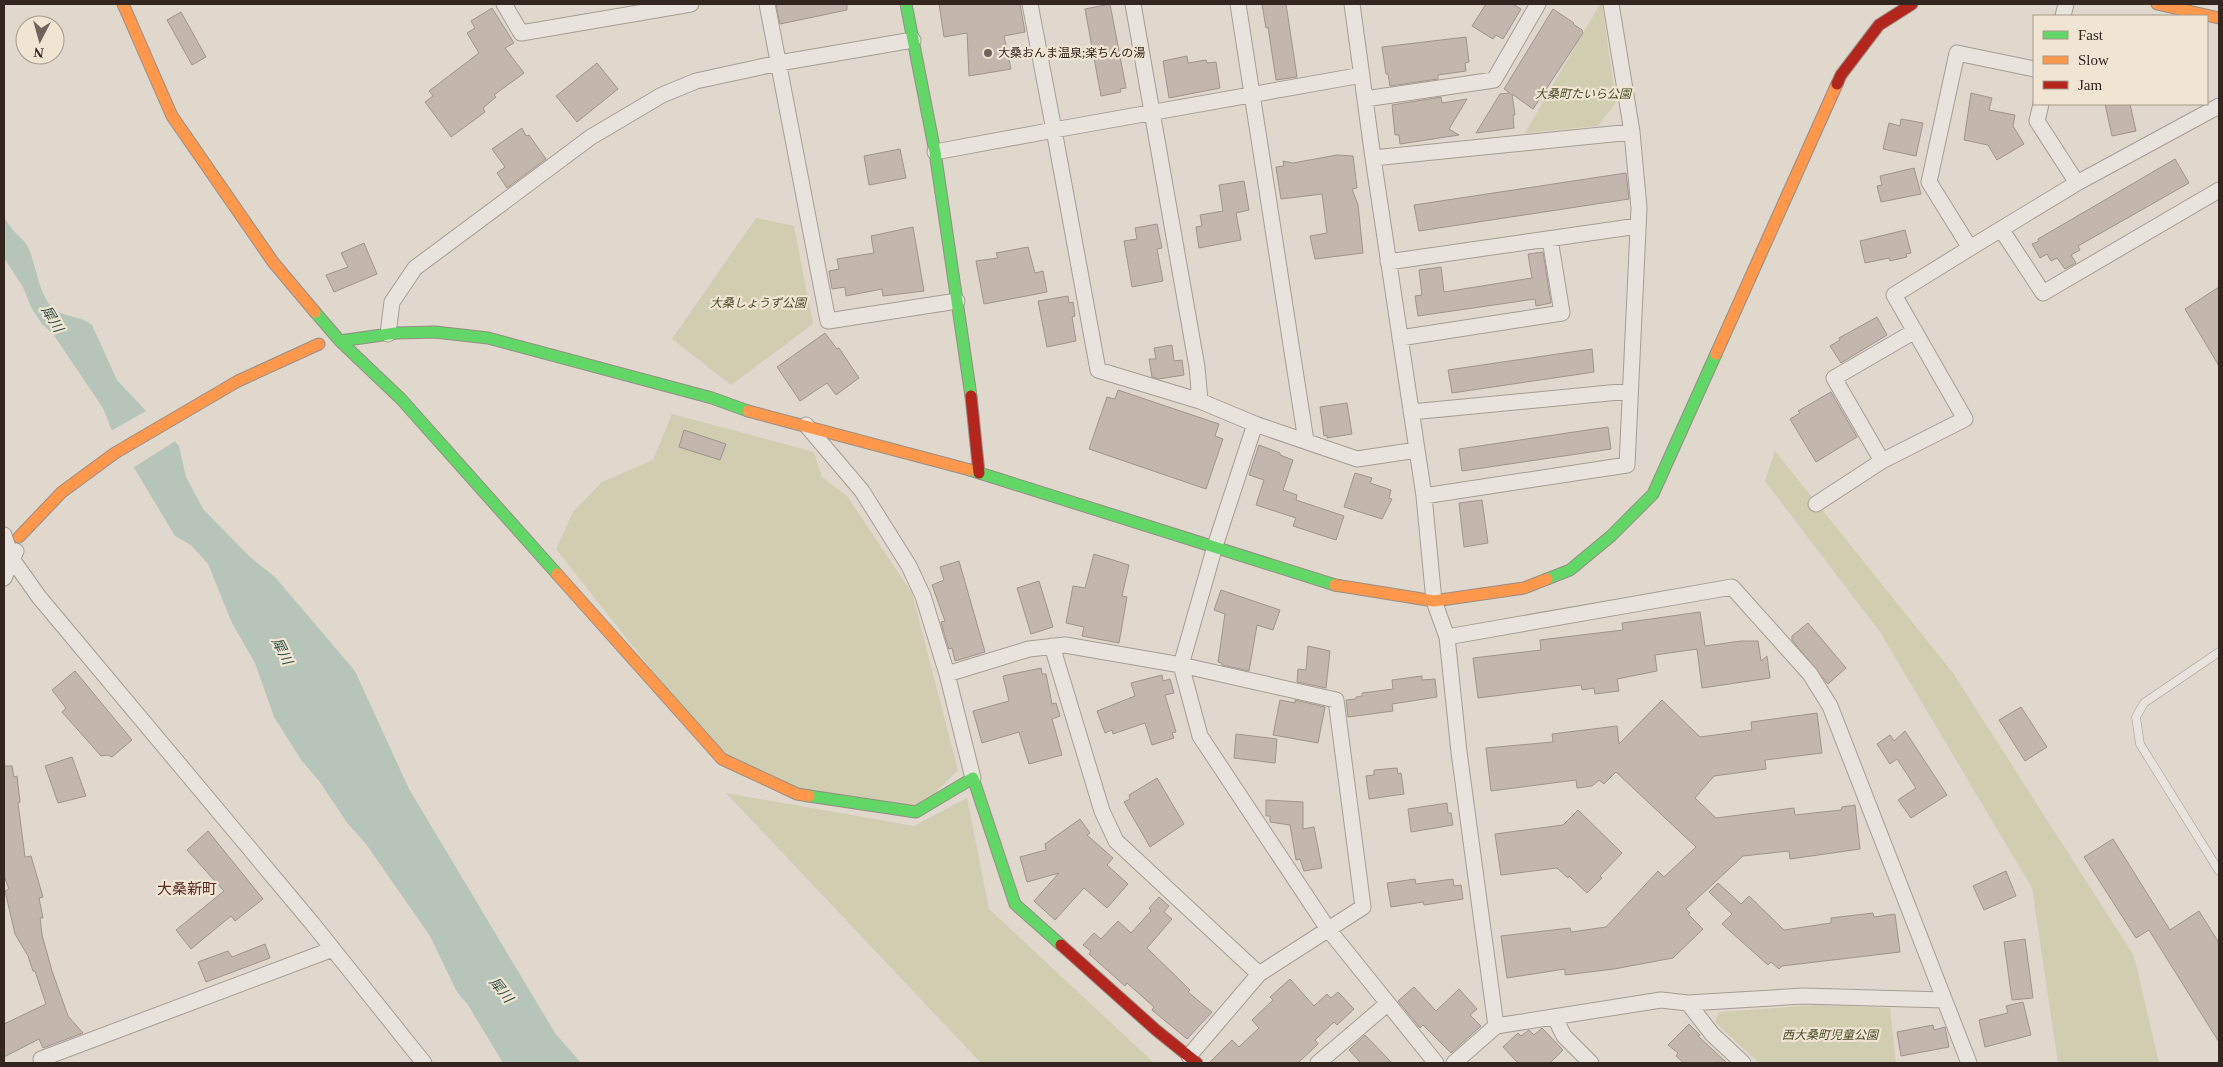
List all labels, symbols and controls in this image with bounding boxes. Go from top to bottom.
north arrow [15,15,65,65]
legend [2033,15,2208,105]
text: Fast [2078,27,2104,43]
text: N [33,44,45,60]
place label: 大桑おんま温泉;楽ちんの湯 [998,46,1145,60]
marker: 大桑おんま温泉;楽ちんの湯 [982,47,994,59]
text: Slow [2078,52,2109,68]
text: Jam [2078,77,2102,93]
park label: 大桑町たいら公園 [1535,87,1633,101]
park label: 大桑しょうず公園 [710,296,808,310]
water label: 犀川 [38,303,67,337]
water label: 犀川 [269,635,296,669]
district label: 大桑新町 [157,881,217,897]
water label: 犀川 [486,974,517,1007]
park label: 西大桑町児童公園 [1782,1028,1880,1042]

